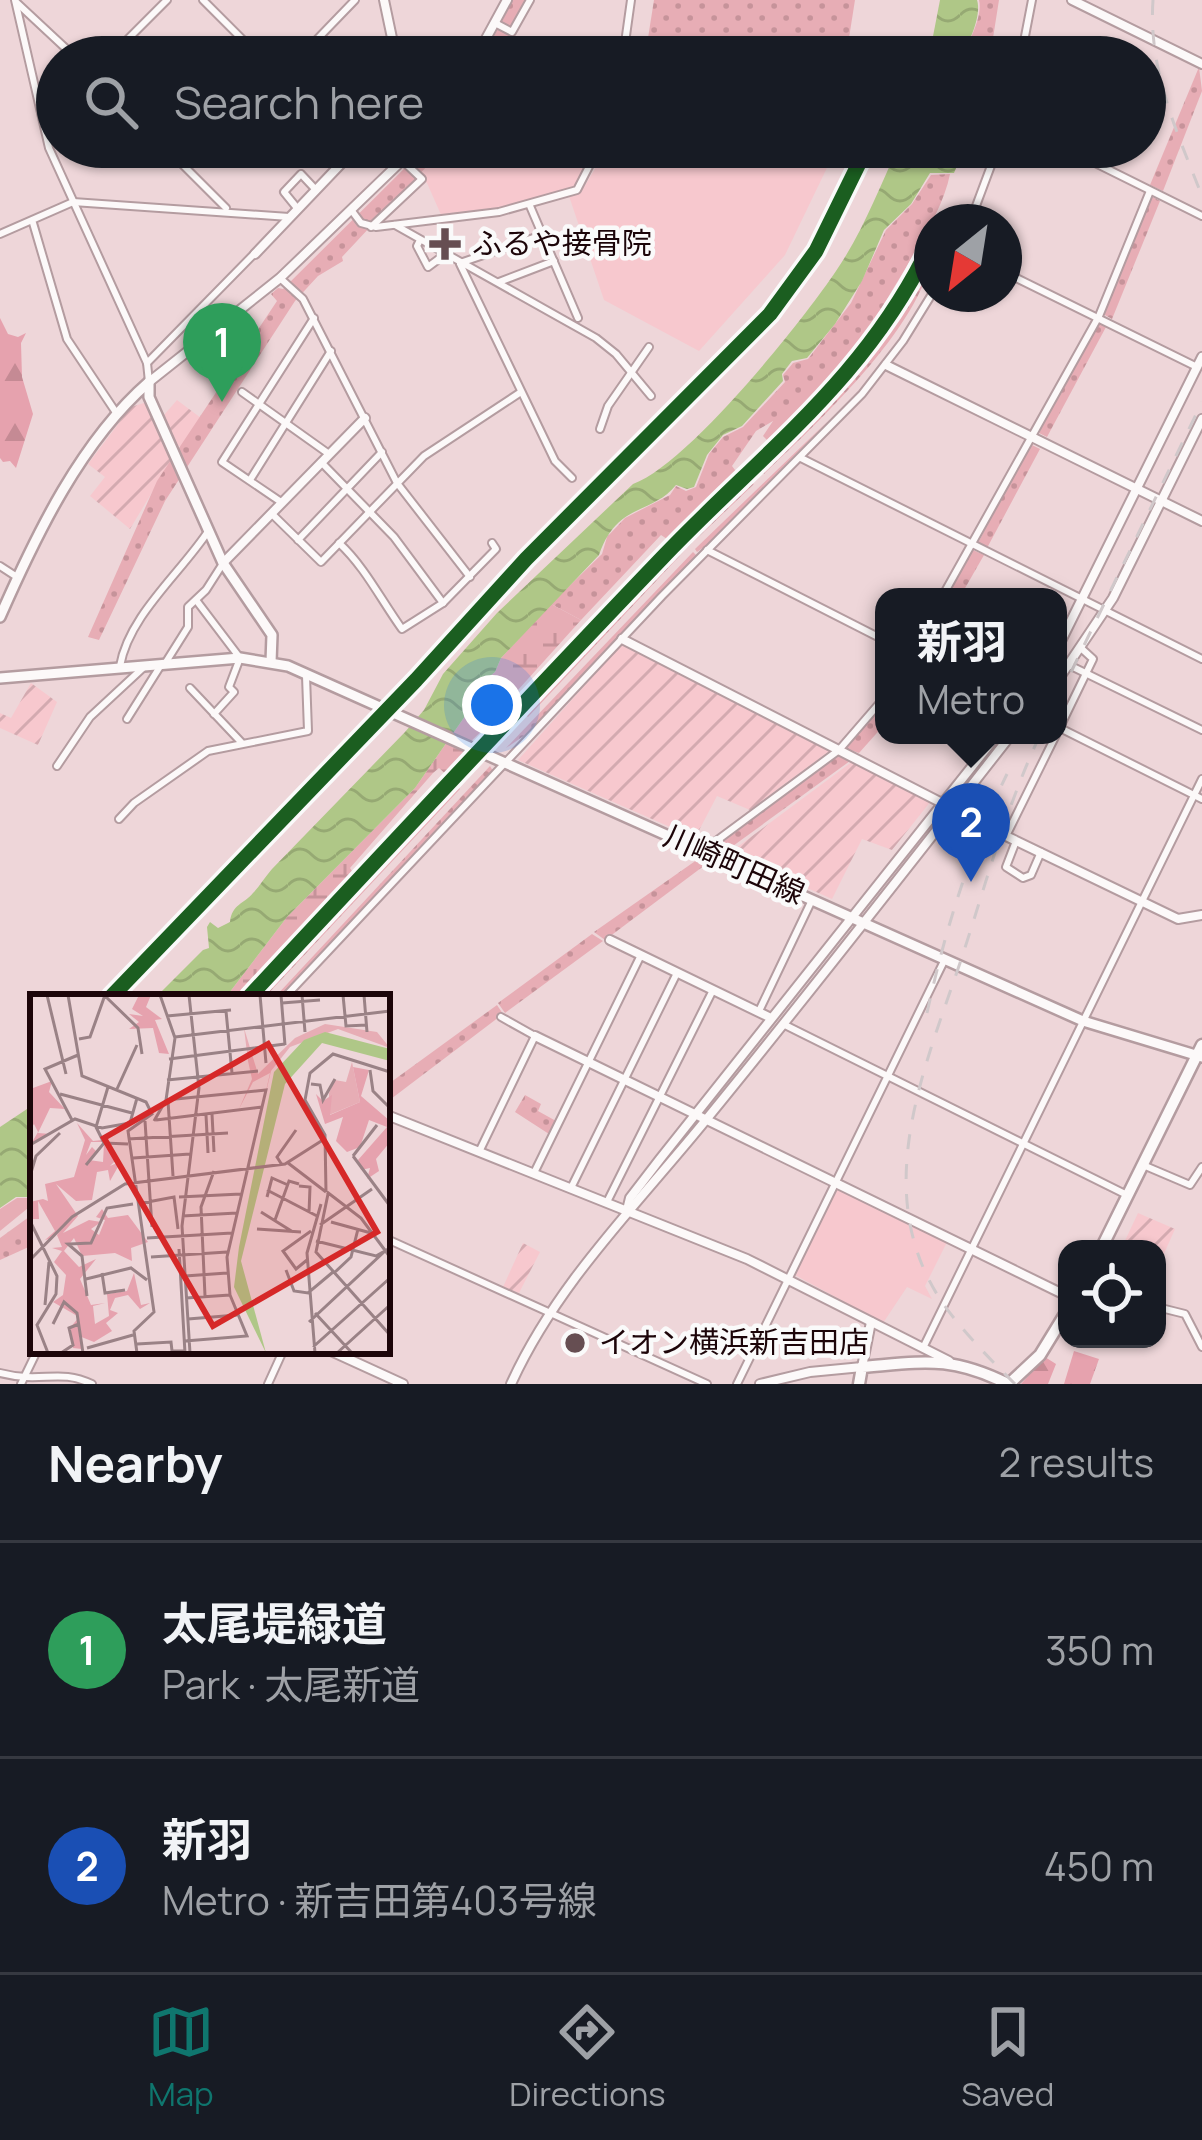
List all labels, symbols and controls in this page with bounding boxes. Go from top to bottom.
search box [36,36,1166,168]
icon: search [78,69,144,135]
text: Search here [174,71,424,133]
north arrow [914,204,1022,312]
place label: ふるや接骨院 [472,222,652,263]
marker: ふるや接骨院 [429,228,461,260]
pin: 1 [183,303,261,402]
popup [875,588,1067,744]
text: 新羽 [917,610,1007,672]
text: Metro [917,672,1025,726]
your location [462,675,522,735]
pin: 2 [932,783,1010,882]
street label: 川崎町田線 [658,814,811,913]
inset map [30,994,390,1354]
map controls [1058,1240,1166,1348]
button: locate [1058,1240,1166,1348]
place label: イオン横浜新吉田店 [599,1321,869,1362]
marker: イオン横浜新吉田店 [562,1330,588,1356]
text: Nearby [48,1428,223,1497]
text: 2 results [999,1435,1154,1489]
text: 太尾堤緑道 [162,1592,387,1654]
text: 1 [78,1623,96,1677]
text: 350 m [1045,1623,1154,1677]
text: Park · 太尾新道 [162,1657,420,1711]
text: 新羽 [162,1808,252,1870]
text: 2 [75,1839,99,1893]
text: 450 m [1044,1839,1154,1893]
text: Metro · 新吉田第403号線 [162,1873,597,1927]
tab: Map [148,1999,214,2116]
tab: Directions [509,1999,666,2116]
tab: Saved [961,1999,1054,2116]

